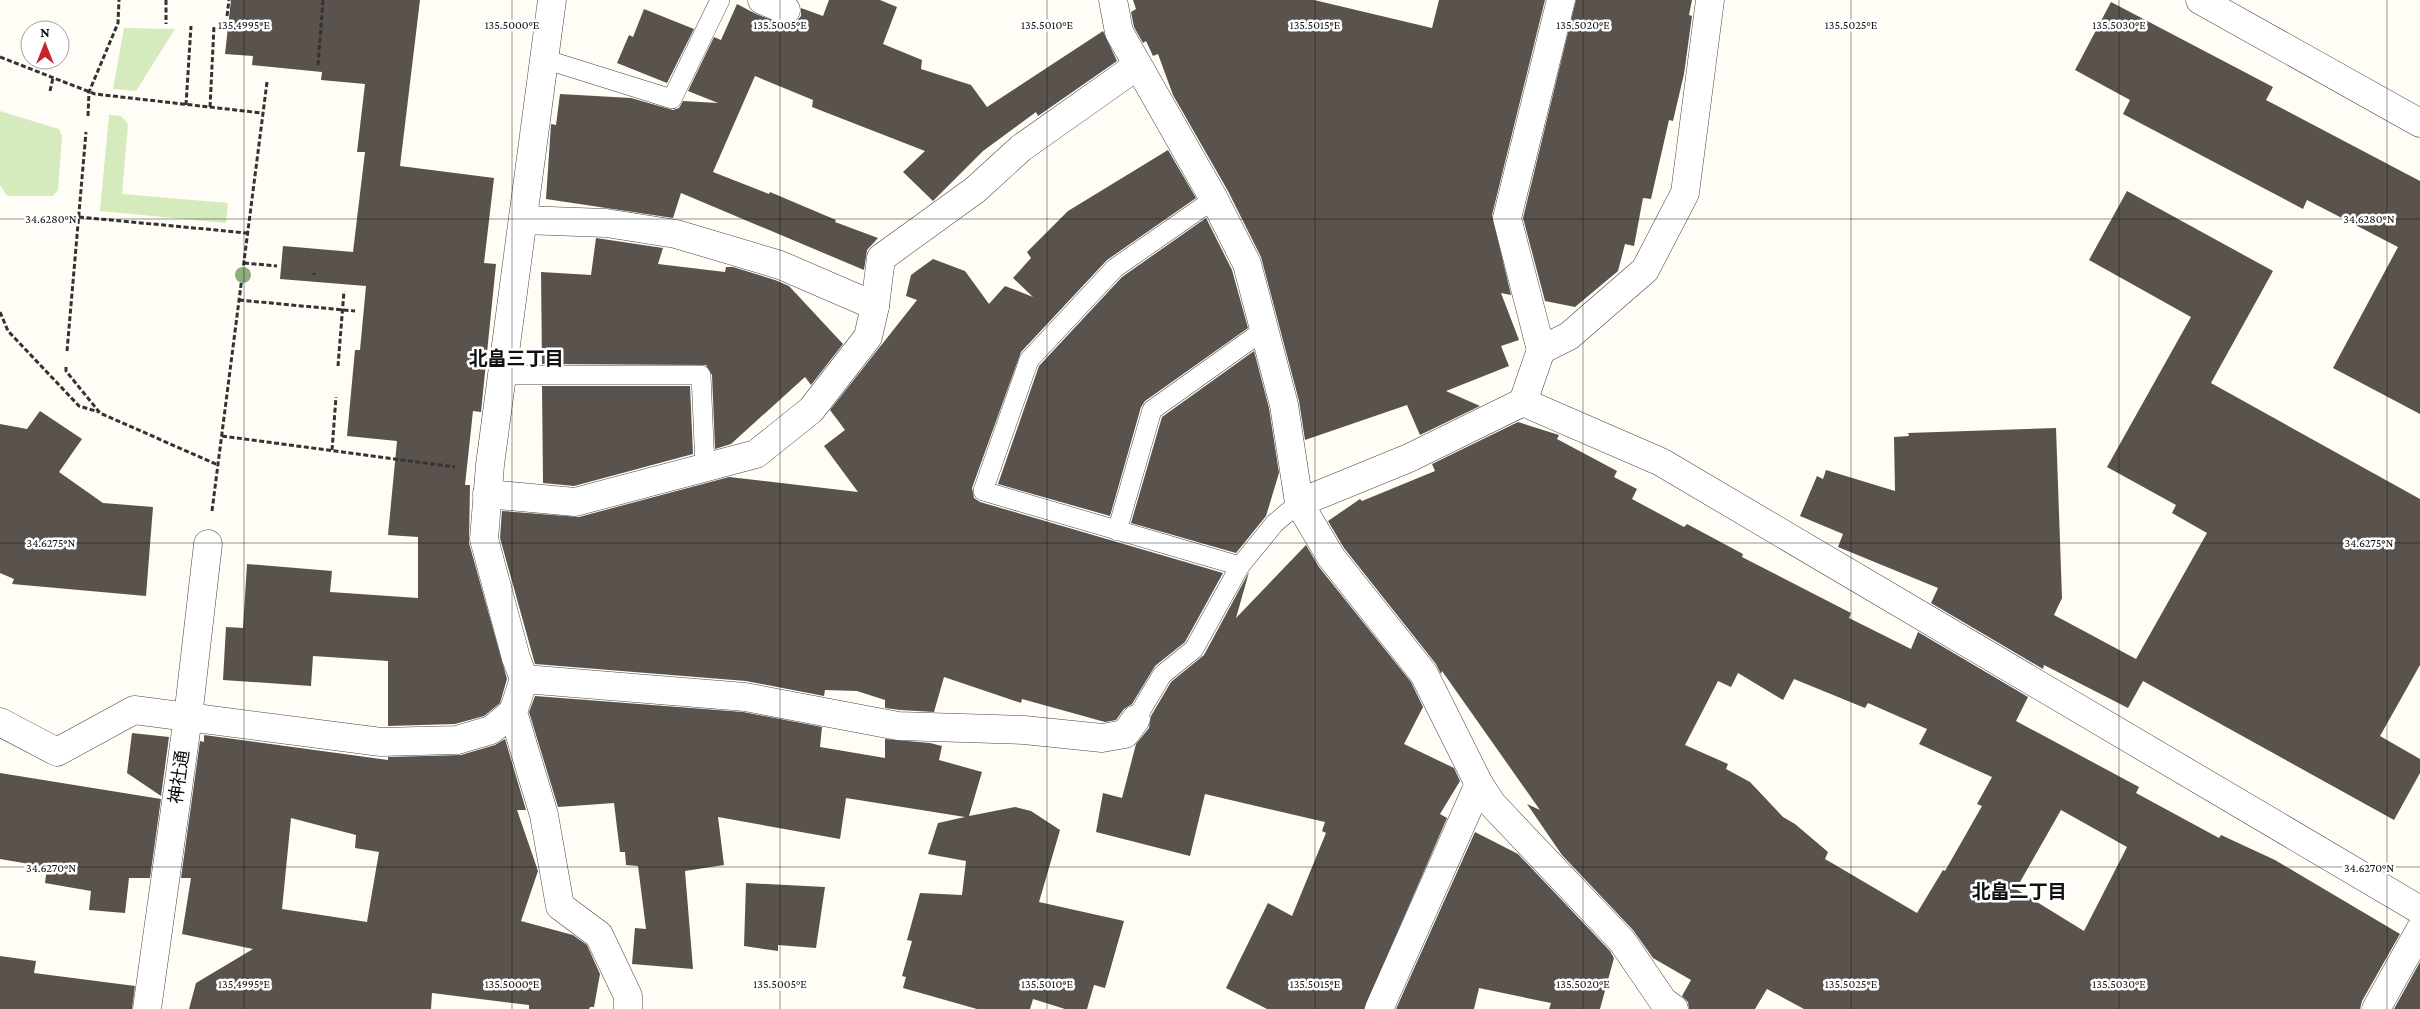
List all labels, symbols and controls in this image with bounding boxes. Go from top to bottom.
text: 135.4995°E [218,18,271,32]
text: 135.5000°E [485,18,540,32]
text: 135.5005°E [753,18,807,32]
text: 135.5010°E [1021,18,1073,32]
text: 135.5015°E [1290,18,1341,32]
text: 135.5020°E [1556,18,1610,32]
text: 135.5025°E [1825,18,1878,32]
text: 135.5030°E [2092,18,2146,32]
north arrow [20,20,70,70]
text: N [40,24,50,40]
text: 34.6280°N [25,212,77,226]
text: 34.6280°N [2343,212,2395,226]
district label: 北畠三丁目 [468,348,564,369]
text: 34.6275°N [27,536,76,550]
text: 34.6275°N [2345,536,2394,550]
street label: 神社通 [165,749,193,805]
text: 34.6270°N [26,861,76,875]
text: 34.6270°N [2344,861,2394,875]
district label: 北畠二丁目 [1971,881,2067,902]
text: 135.4995°E [218,977,271,991]
text: 135.5000°E [485,977,540,991]
text: 135.5005°E [753,977,807,991]
text: 135.5010°E [1021,977,1073,991]
text: 135.5015°E [1290,977,1341,991]
text: 135.5020°E [1556,977,1610,991]
text: 135.5025°E [1825,977,1878,991]
text: 135.5030°E [2092,977,2146,991]

